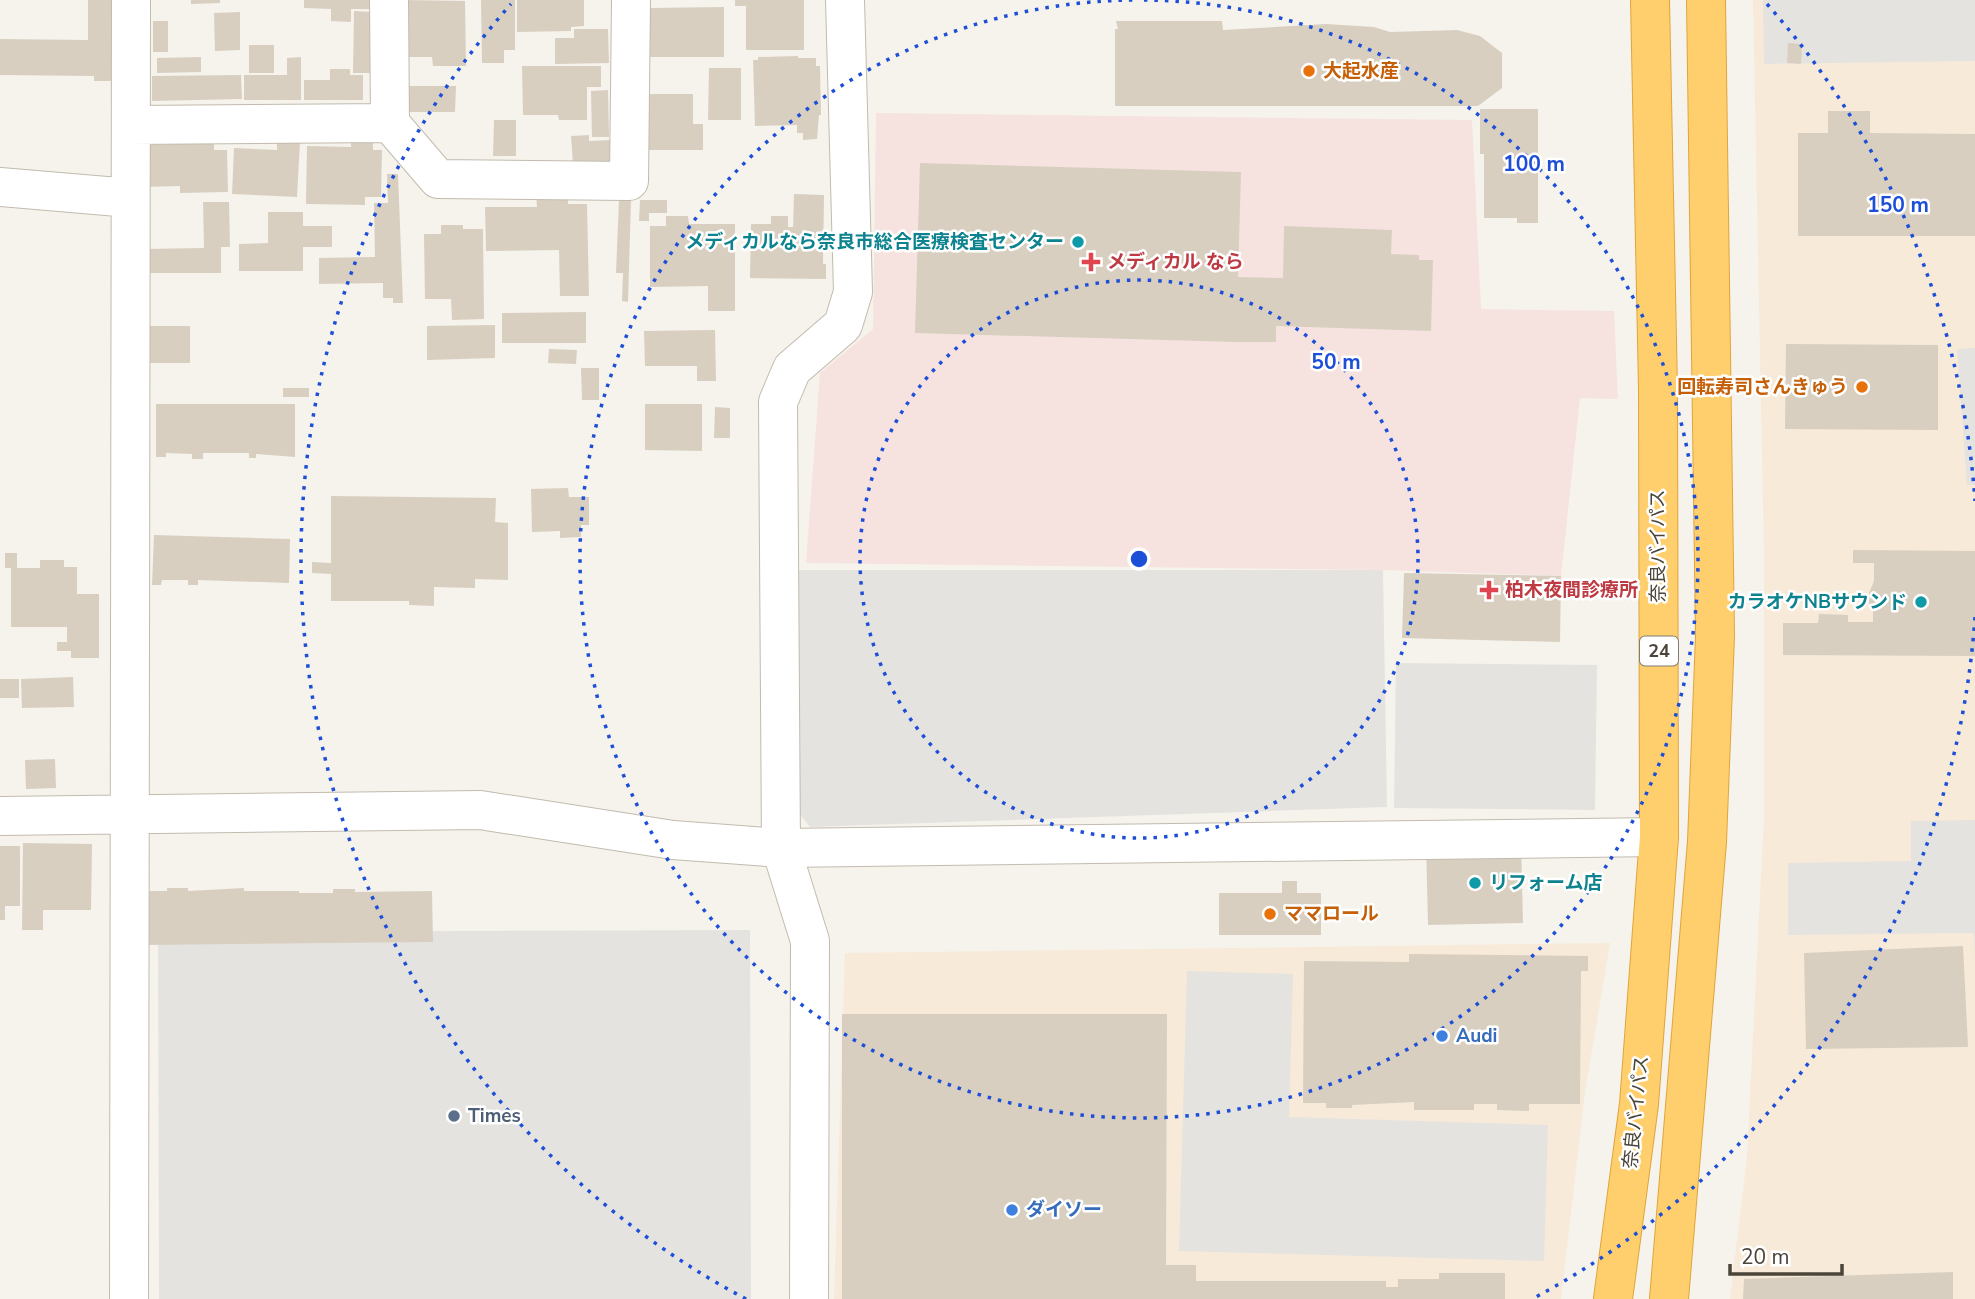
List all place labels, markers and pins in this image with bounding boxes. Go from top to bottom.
place label: 大起水産 [1323,58,1399,84]
marker: 大起水産 [1301,63,1317,79]
place label: メディカルなら奈良市総合医療検査センター [685,229,1064,255]
marker: メディカルなら奈良市総合医療検査センター [1070,234,1086,250]
place label: メディカル なら [1107,249,1244,275]
marker: メディカル なら [1081,252,1101,272]
place label: 回転寿司さんきゅう [1677,374,1848,400]
marker: 回転寿司さんきゅう [1854,379,1870,395]
centre of rings [1127,547,1151,571]
place label: 柏木夜間診療所 [1505,577,1638,603]
marker: 柏木夜間診療所 [1479,580,1499,600]
place label: カラオケNBサウンド [1728,589,1907,615]
marker: カラオケNBサウンド [1913,594,1929,610]
place label: リフォーム店 [1489,870,1602,896]
marker: リフォーム店 [1467,875,1483,891]
place label: ママロール [1284,901,1379,927]
marker: ママロール [1262,906,1278,922]
place label: Audi [1456,1023,1497,1049]
marker: Audi [1434,1028,1450,1044]
place label: Times [468,1103,521,1129]
marker: Times [446,1108,462,1124]
place label: ダイソー [1026,1197,1102,1223]
marker: ダイソー [1004,1202,1020,1218]

